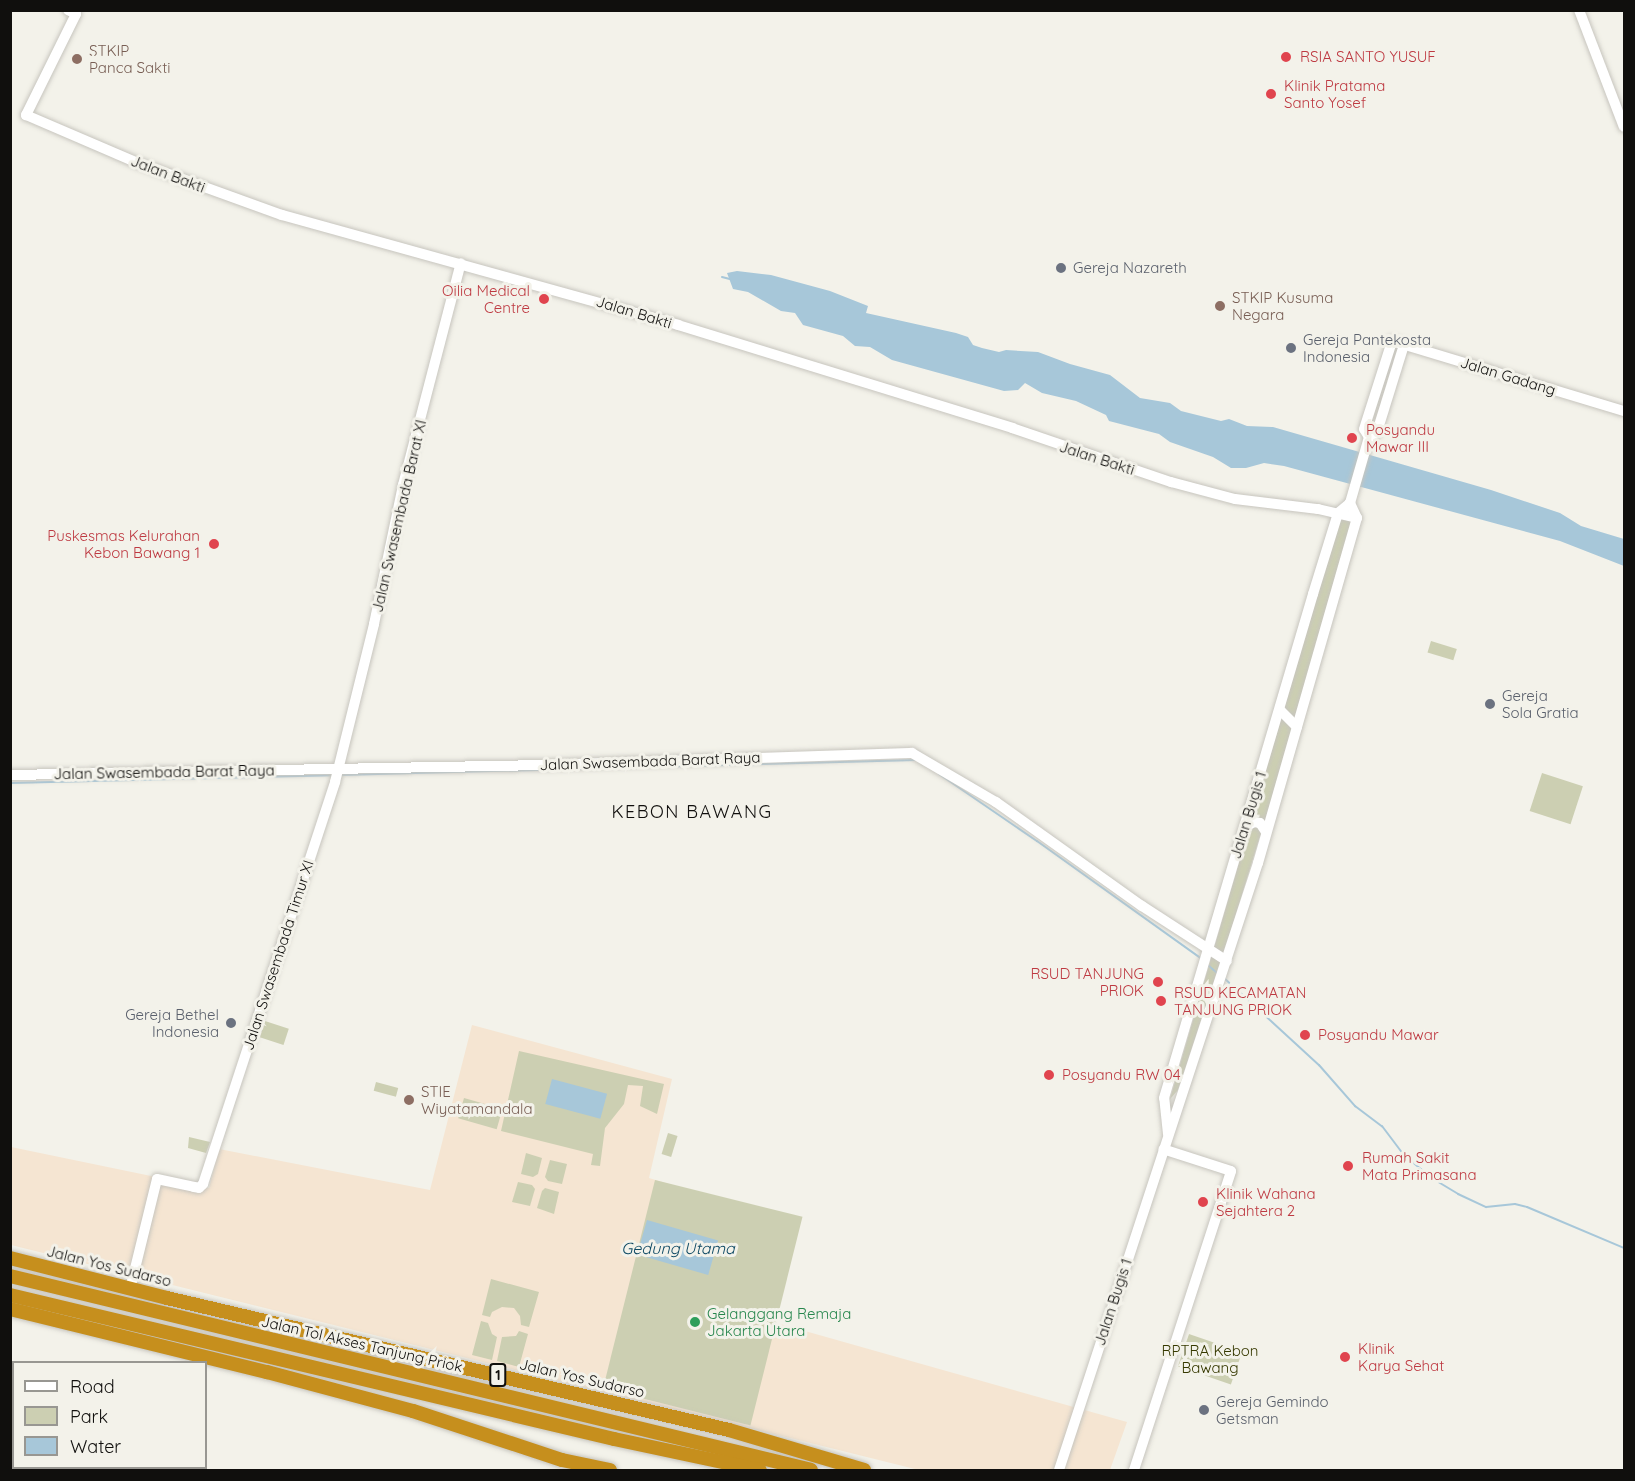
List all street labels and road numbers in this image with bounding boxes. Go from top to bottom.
street label: Jalan Bakti [128,152,208,196]
street label: Jalan Bakti [594,292,674,332]
street label: Jalan Gadang [1458,353,1558,399]
street label: Jalan Swasembada Barat XI [368,418,430,614]
street label: Jalan Bakti [1057,437,1137,479]
street label: Jalan Swasembada Barat Raya [539,748,761,774]
street label: Jalan Swasembada Barat Raya [53,761,275,783]
street label: Jalan Bugis 1 [1226,769,1270,861]
street label: Jalan Swasembada Timur XI [239,858,317,1052]
street label: Jalan Yos Sudarso [45,1242,173,1290]
street label: Jalan Bugis 1 [1090,1256,1136,1348]
street label: Jalan Tol Akses Tanjung Priok [260,1312,464,1376]
street label: Jalan Yos Sudarso [518,1355,646,1401]
road number: 1 [489,1364,507,1386]

